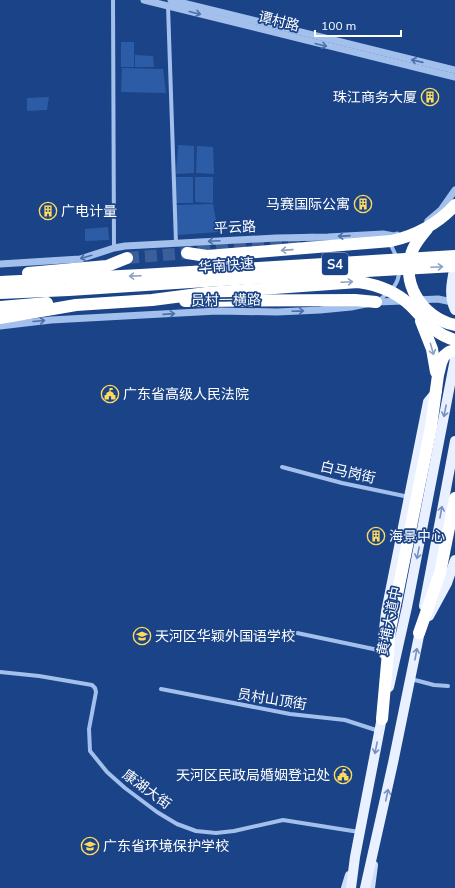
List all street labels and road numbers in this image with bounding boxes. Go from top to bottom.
street label: 谭村路 [256,7,302,35]
street label: 平云路 [214,217,256,237]
road number: S4 [322,253,348,275]
street label: 华南快速 [197,254,255,276]
street label: 员村一横路 [191,290,261,310]
street label: 白马岗街 [319,457,377,487]
street label: 黄埔大道中 [373,585,405,657]
street label: 员村山顶街 [236,685,308,713]
street label: 康湖大街 [119,765,175,813]

